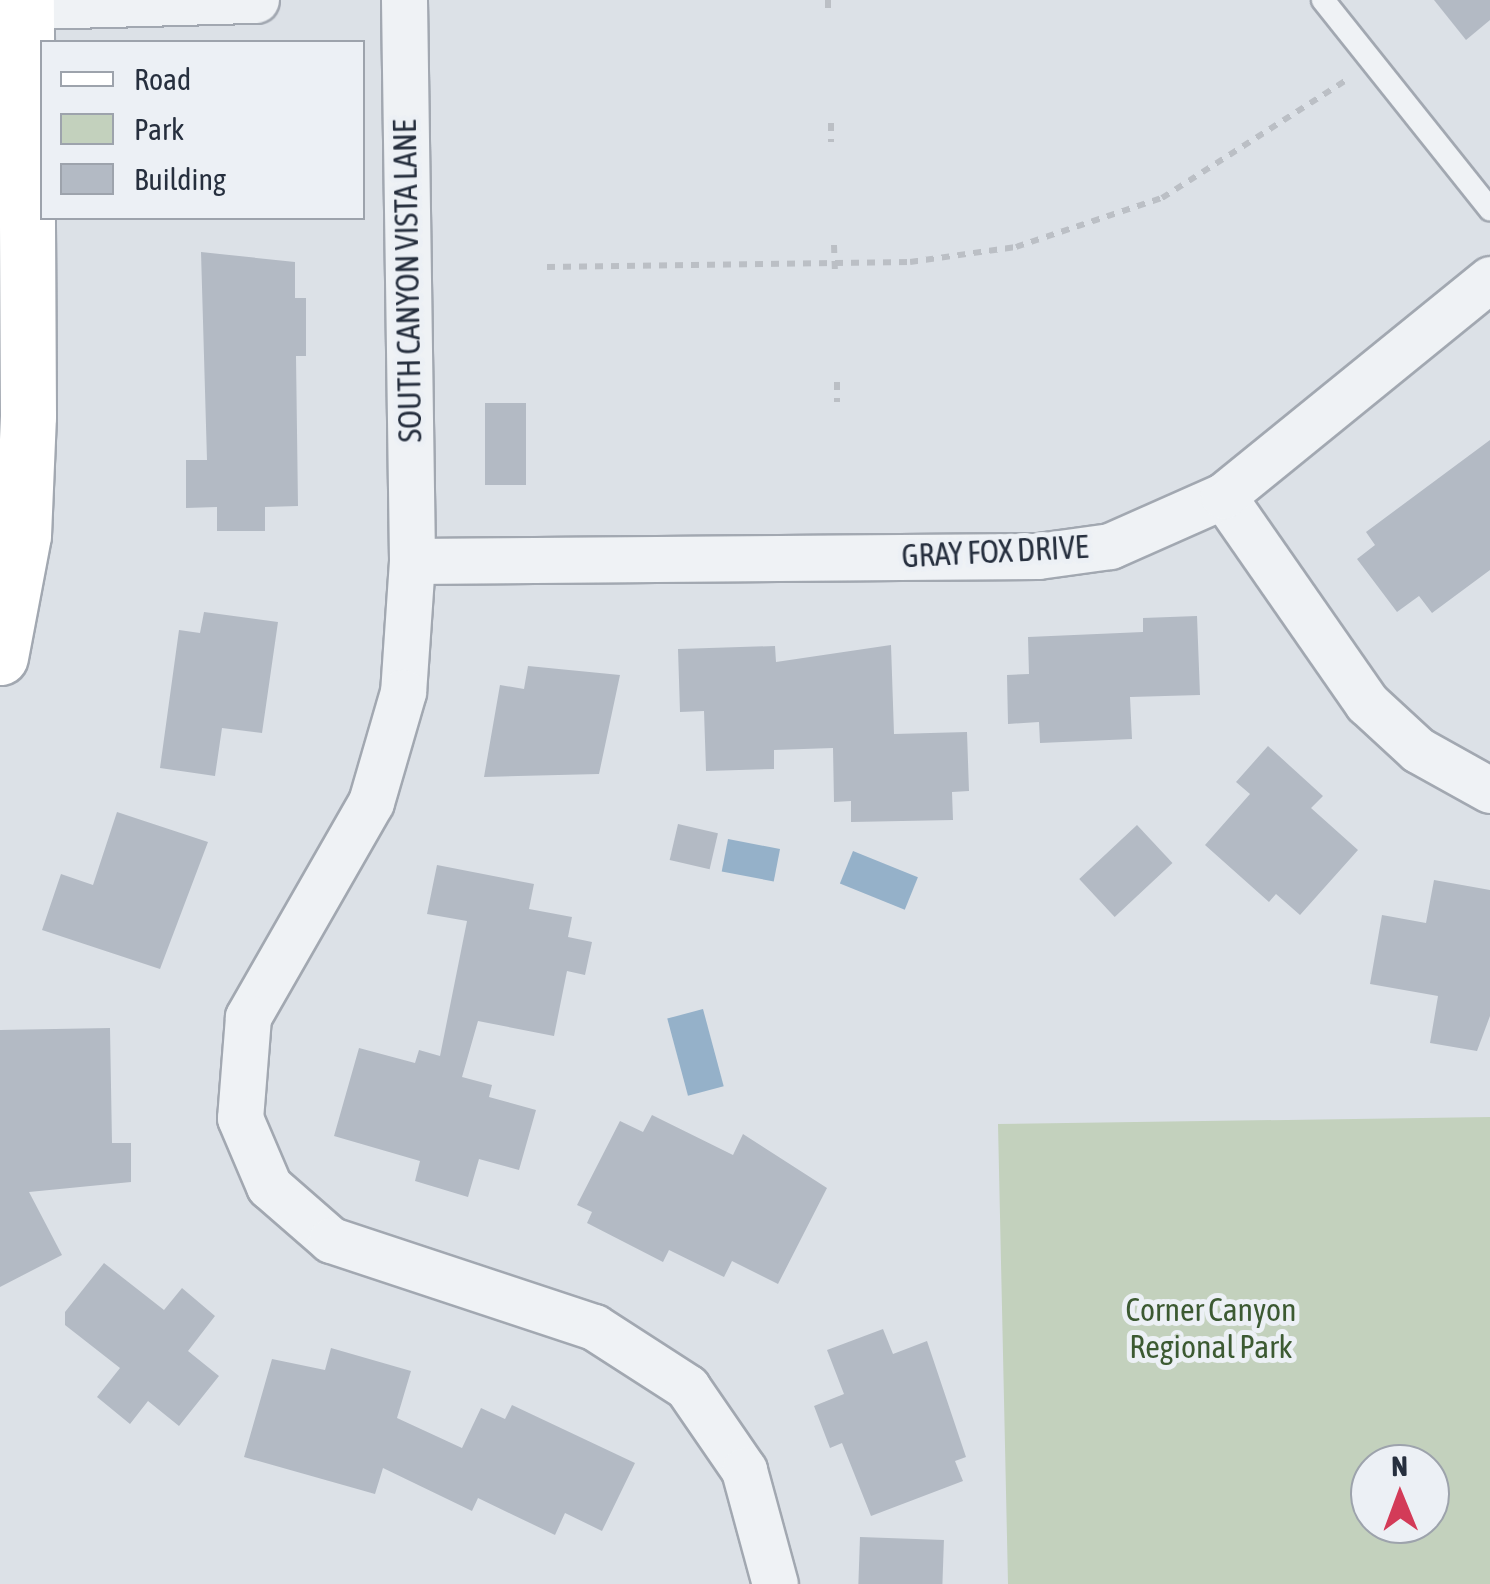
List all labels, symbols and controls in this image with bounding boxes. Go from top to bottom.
legend [40,40,365,220]
text: Road [134,62,191,96]
text: Park [134,112,184,146]
street label: SOUTH CANYON VISTA LANE [386,119,430,443]
text: Building [134,162,226,196]
street label: GRAY FOX DRIVE [901,528,1089,576]
park label: Corner Canyon Regional Park [1126,1292,1296,1367]
north arrow [1350,1444,1450,1544]
text: N [1391,1450,1408,1482]

